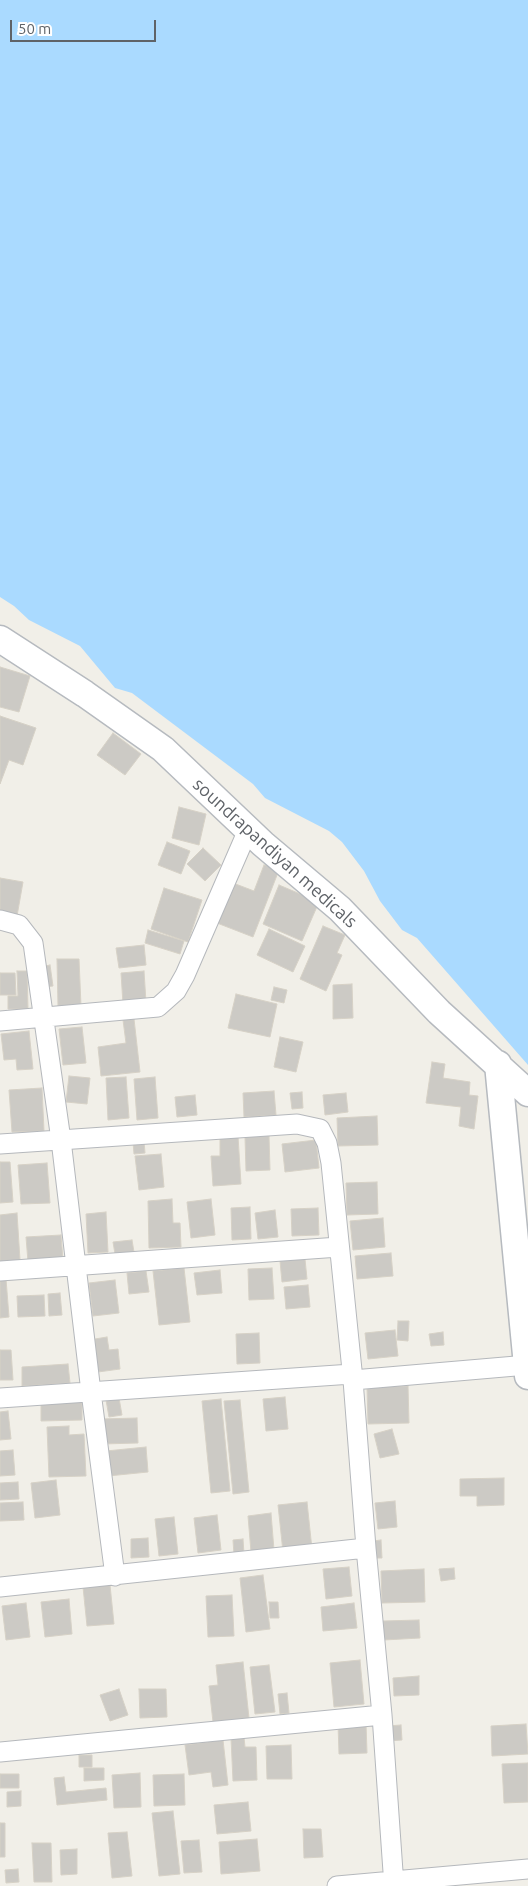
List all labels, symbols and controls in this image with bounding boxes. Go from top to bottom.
scale bar [12,10,159,42]
text: 50 m [18,20,51,37]
street label: soundrapandiyan medicals [189,774,361,932]

